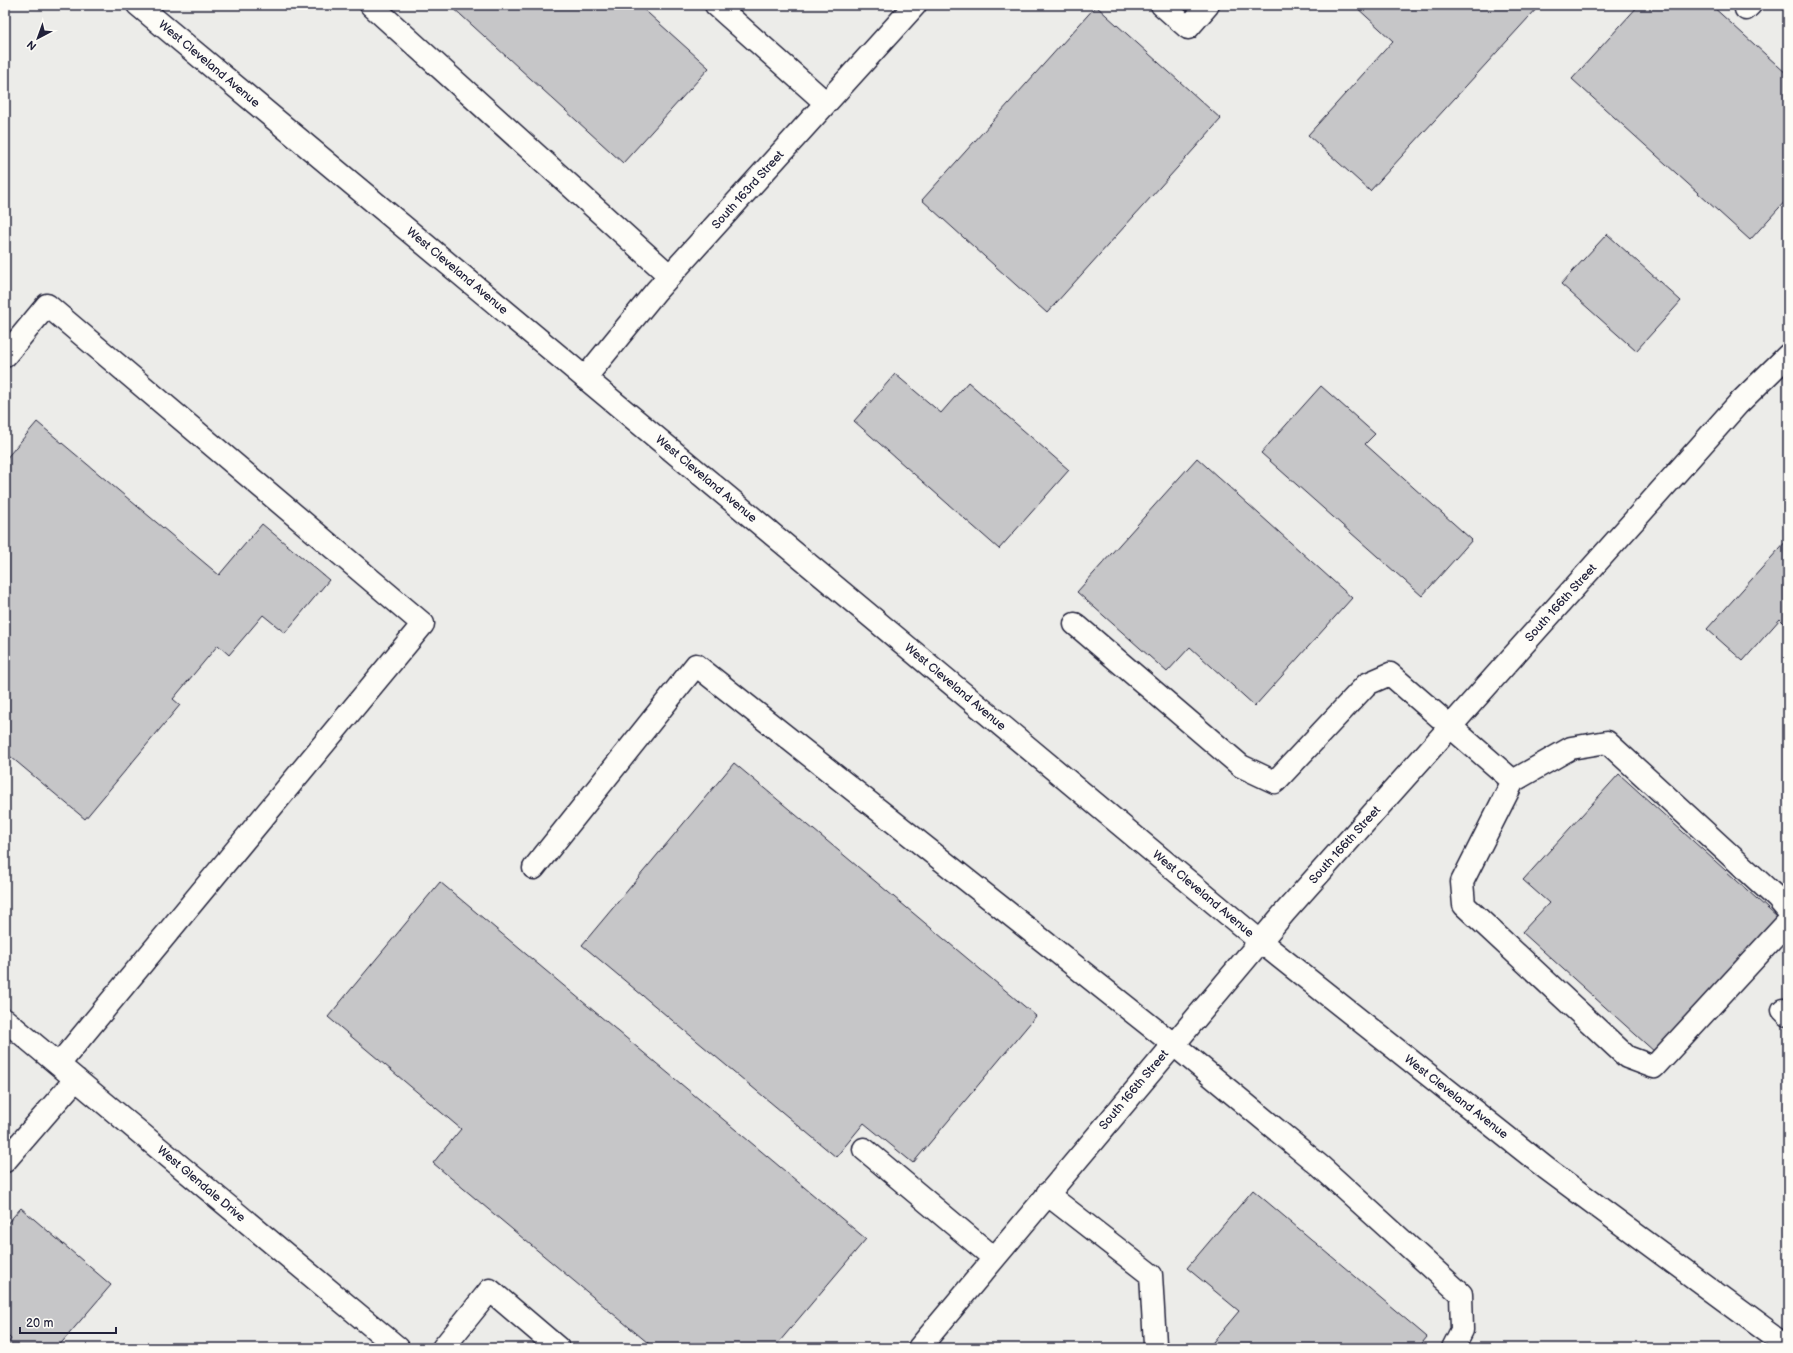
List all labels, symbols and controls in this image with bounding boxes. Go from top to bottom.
street label: West Cleveland Avenue [155,17,263,111]
north arrow [18,18,58,58]
text: N [24,38,39,53]
street label: South 163rd Street [709,147,787,232]
street label: West Cleveland Avenue [403,224,511,318]
street label: West Cleveland Avenue [652,432,760,526]
street label: South 166th Street [1522,561,1600,645]
street label: West Cleveland Avenue [901,640,1009,734]
street label: South 166th Street [1306,803,1384,887]
street label: West Cleveland Avenue [1149,847,1257,941]
street label: South 166th Street [1096,1047,1172,1133]
street label: West Cleveland Avenue [1401,1052,1511,1142]
street label: West Glendale Drive [154,1143,248,1225]
scale bar [20,1309,116,1335]
text: 20 m [26,1316,53,1331]

